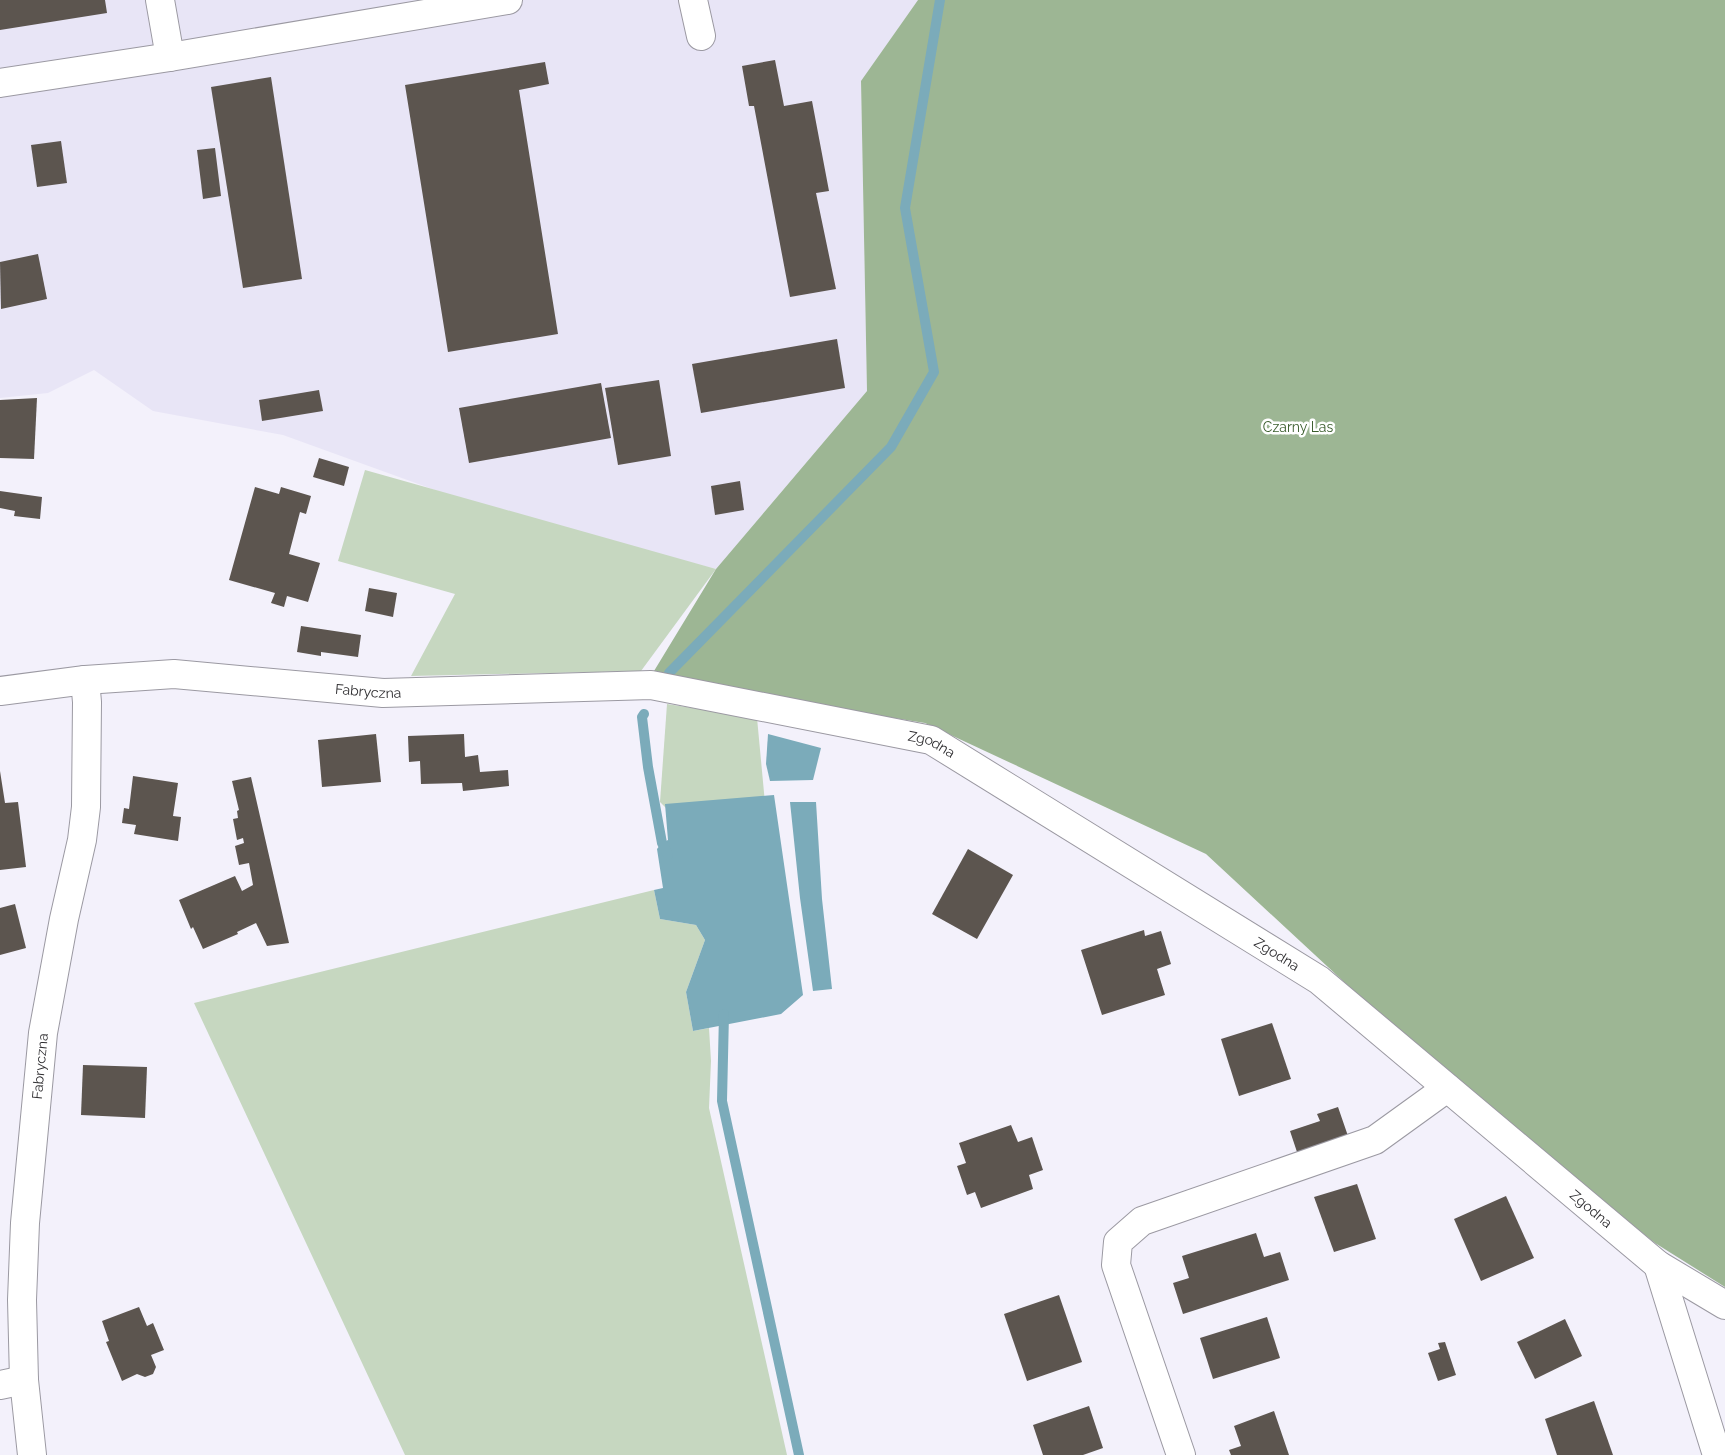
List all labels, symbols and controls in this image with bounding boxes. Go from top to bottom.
park label: Czarny Las [1263,419,1333,435]
street label: Fabryczna [335,681,402,701]
street label: Zgodna [907,728,958,761]
street label: Zgodna [1251,934,1302,974]
street label: Fabryczna [29,1032,51,1100]
street label: Zgodna [1567,1187,1615,1231]

